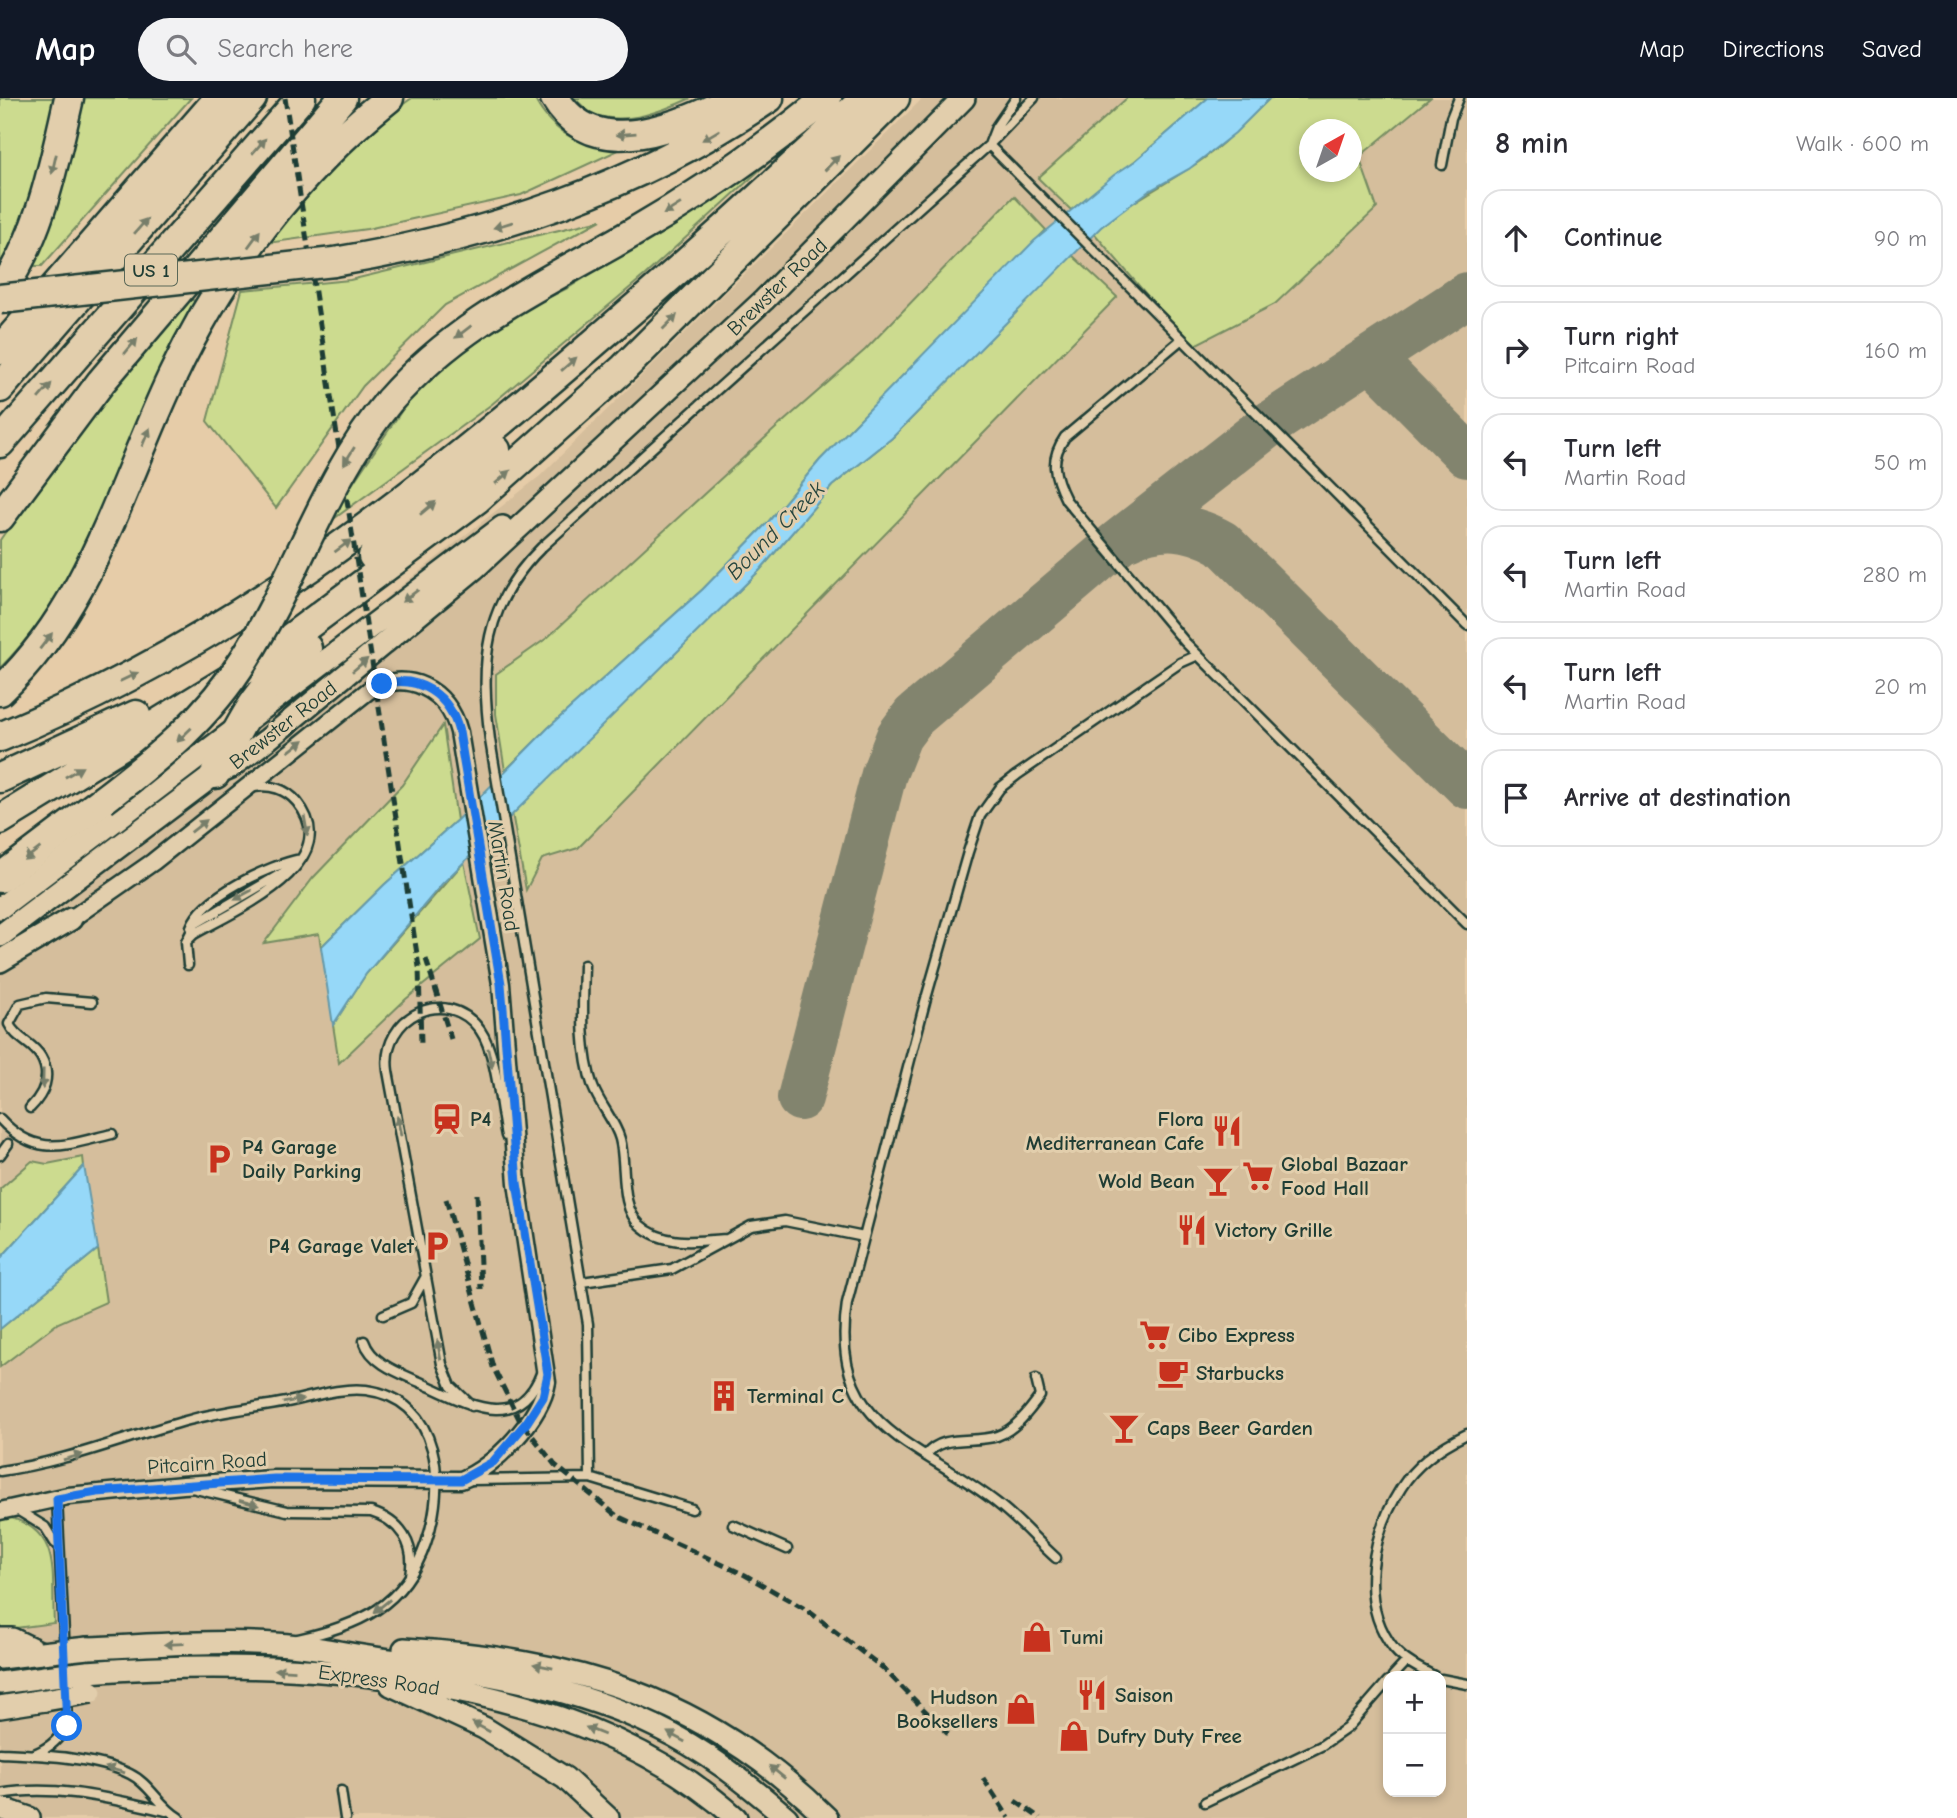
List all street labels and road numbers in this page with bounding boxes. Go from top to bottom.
street label: Brewster Road [722,233,832,341]
road number: US 1 [125,254,177,286]
street label: Brewster Road [225,676,341,774]
street label: Martin Road [483,819,525,933]
street label: Pitcairn Road [146,1447,268,1479]
street label: Express Road [317,1660,441,1700]

